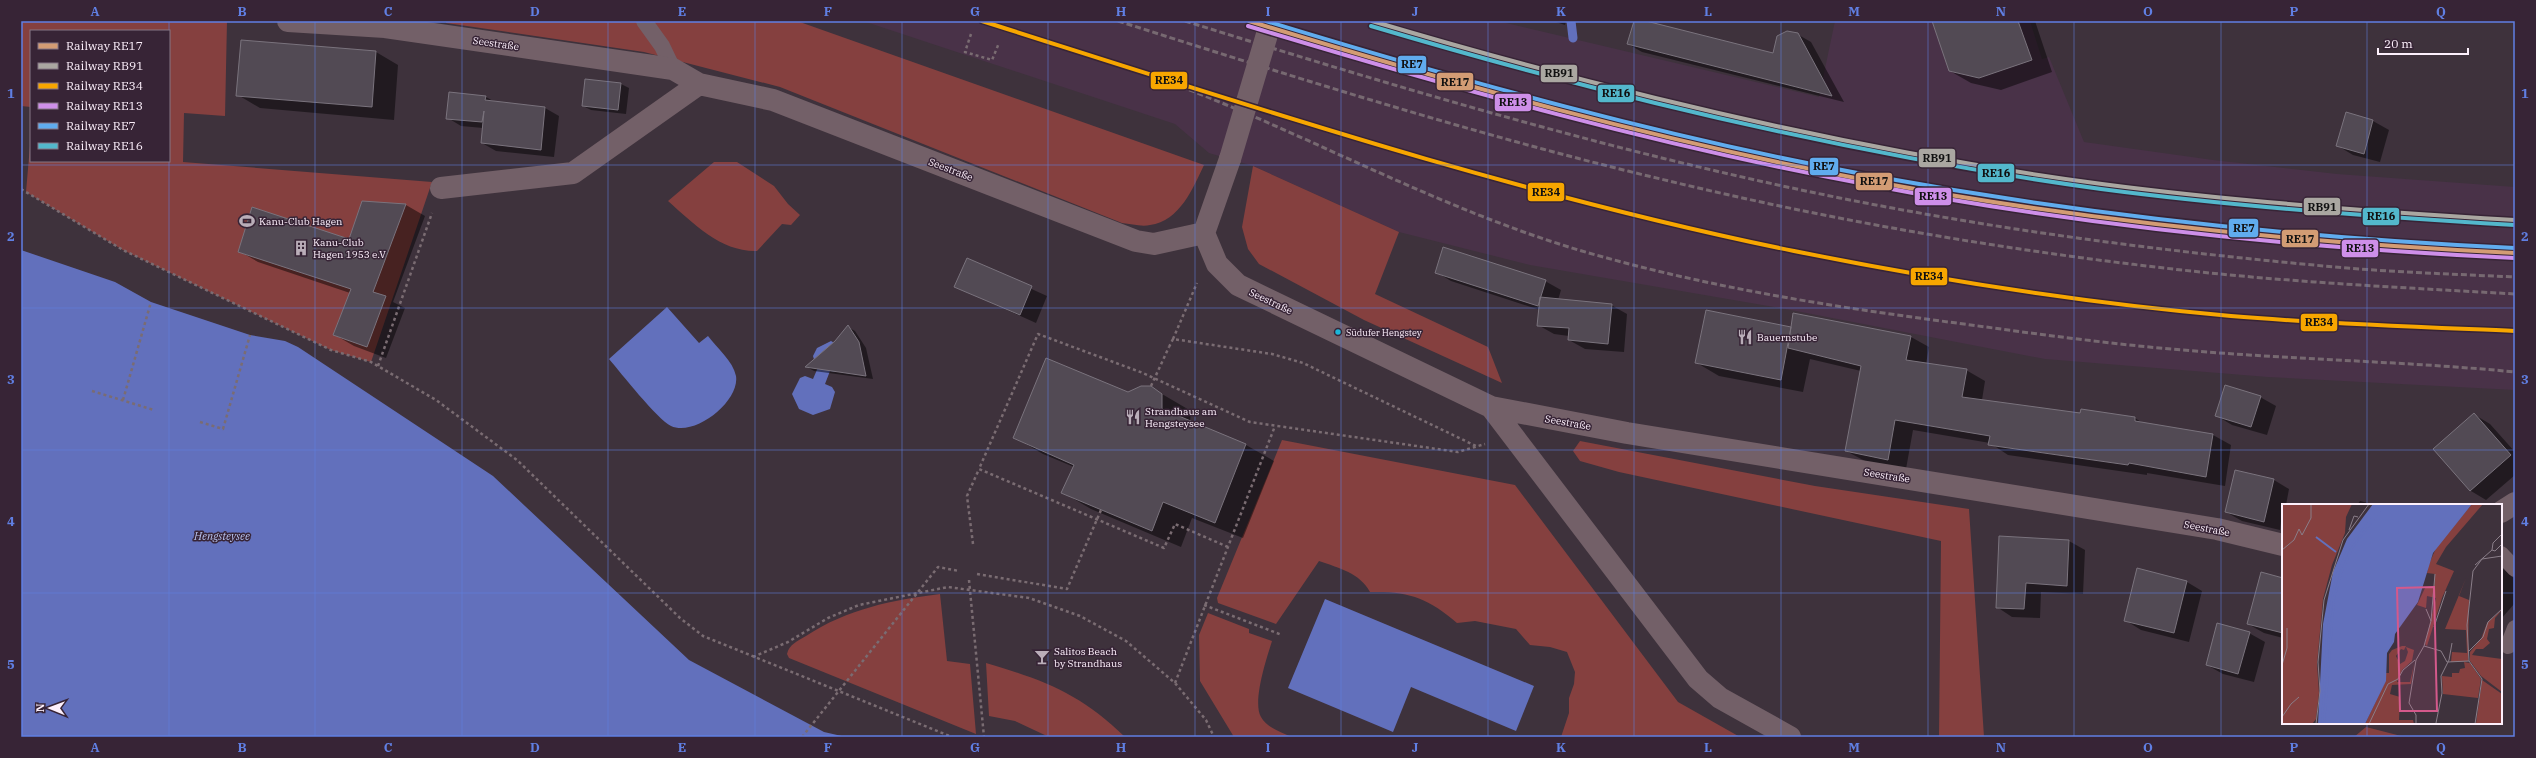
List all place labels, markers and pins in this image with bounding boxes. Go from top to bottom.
sports icon: Kanu-Club Hagen [238,212,256,230]
place label: Kanu-Club Hagen [259,215,343,228]
place label: Kanu-Club Hagen 1953 e.V [313,236,386,261]
building icon: Kanu-Club Hagen 1953 e.V [292,239,310,257]
marker: Südufer Hengstey [1333,327,1343,337]
place label: Südufer Hengstey [1346,327,1422,338]
restaurant icon: Bauernstube [1736,328,1754,346]
place label: Bauernstube [1757,331,1817,344]
place label: Strandhaus am Hengsteysee [1145,405,1217,430]
restaurant icon: Strandhaus am Hengsteysee [1124,408,1142,426]
place label: Salitos Beach by Strandhaus [1054,645,1122,670]
bar icon: Salitos Beach by Strandhaus [1033,648,1051,666]

